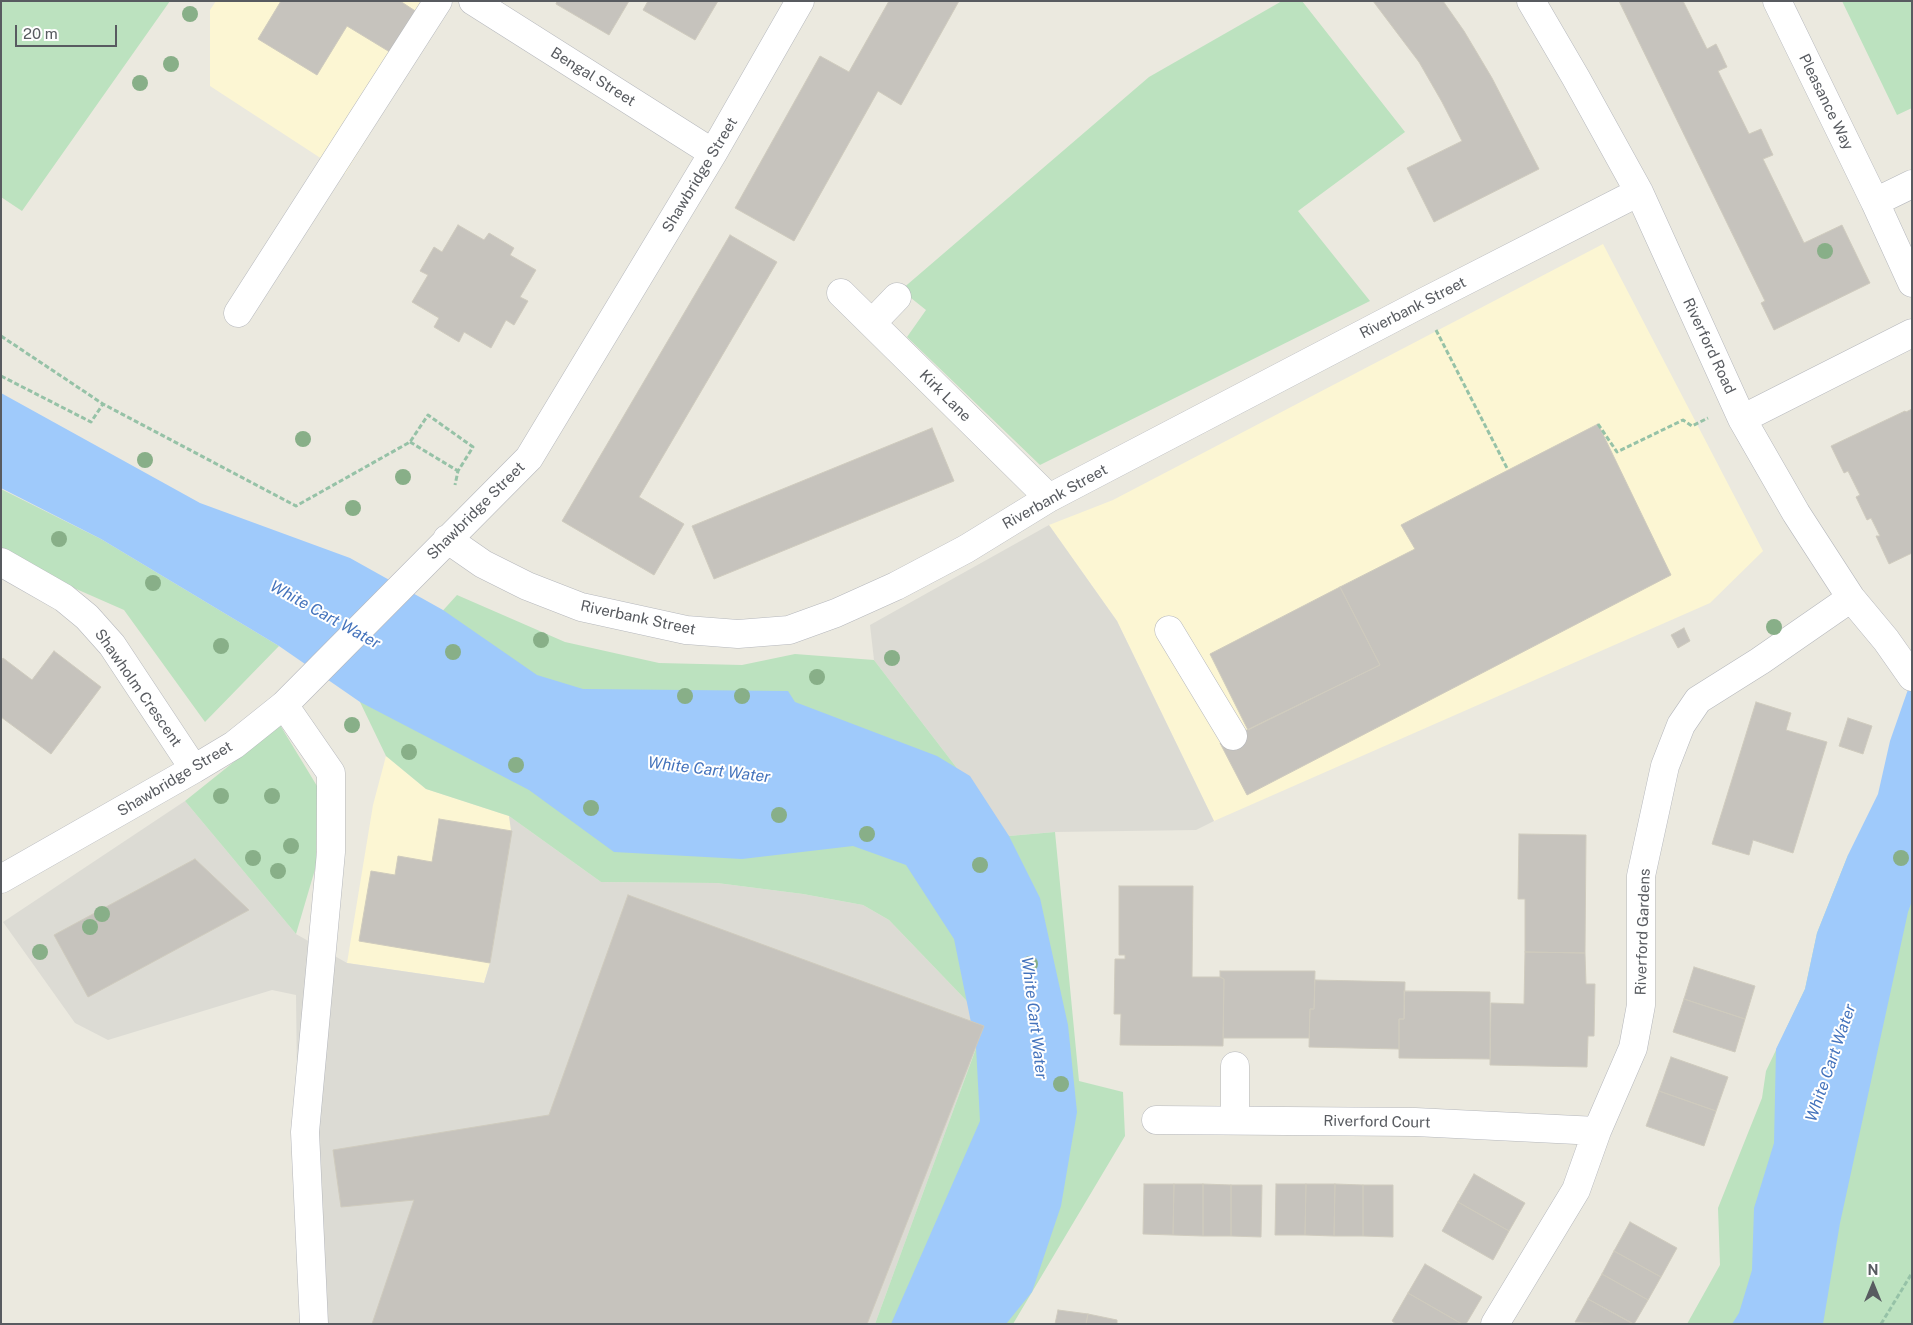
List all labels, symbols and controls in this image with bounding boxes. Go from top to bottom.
scale bar [18,15,120,47]
text: 20 m [23,25,58,42]
street label: Bengal Street [547,44,639,110]
street label: Pleasance Way [1795,51,1857,153]
street label: Shawbridge Street [659,114,741,236]
street label: Riverbank Street [1357,273,1469,343]
street label: Riverford Road [1679,295,1739,397]
street label: Kirk Lane [915,366,975,426]
street label: Shawbridge Street [423,458,529,564]
street label: Riverbank Street [999,461,1111,533]
water label: White Cart Water [266,577,384,653]
street label: Riverbank Street [579,597,697,639]
street label: Shawholm Crescent [91,626,185,750]
street label: Shawbridge Street [114,738,236,820]
water label: White Cart Water [647,753,771,787]
street label: Riverford Gardens [1632,868,1654,996]
water label: White Cart Water [1017,956,1051,1080]
water label: White Cart Water [1802,1002,1860,1124]
street label: Riverford Court [1323,1112,1431,1132]
north arrow [1848,1260,1898,1310]
text: N [1868,1262,1878,1278]

